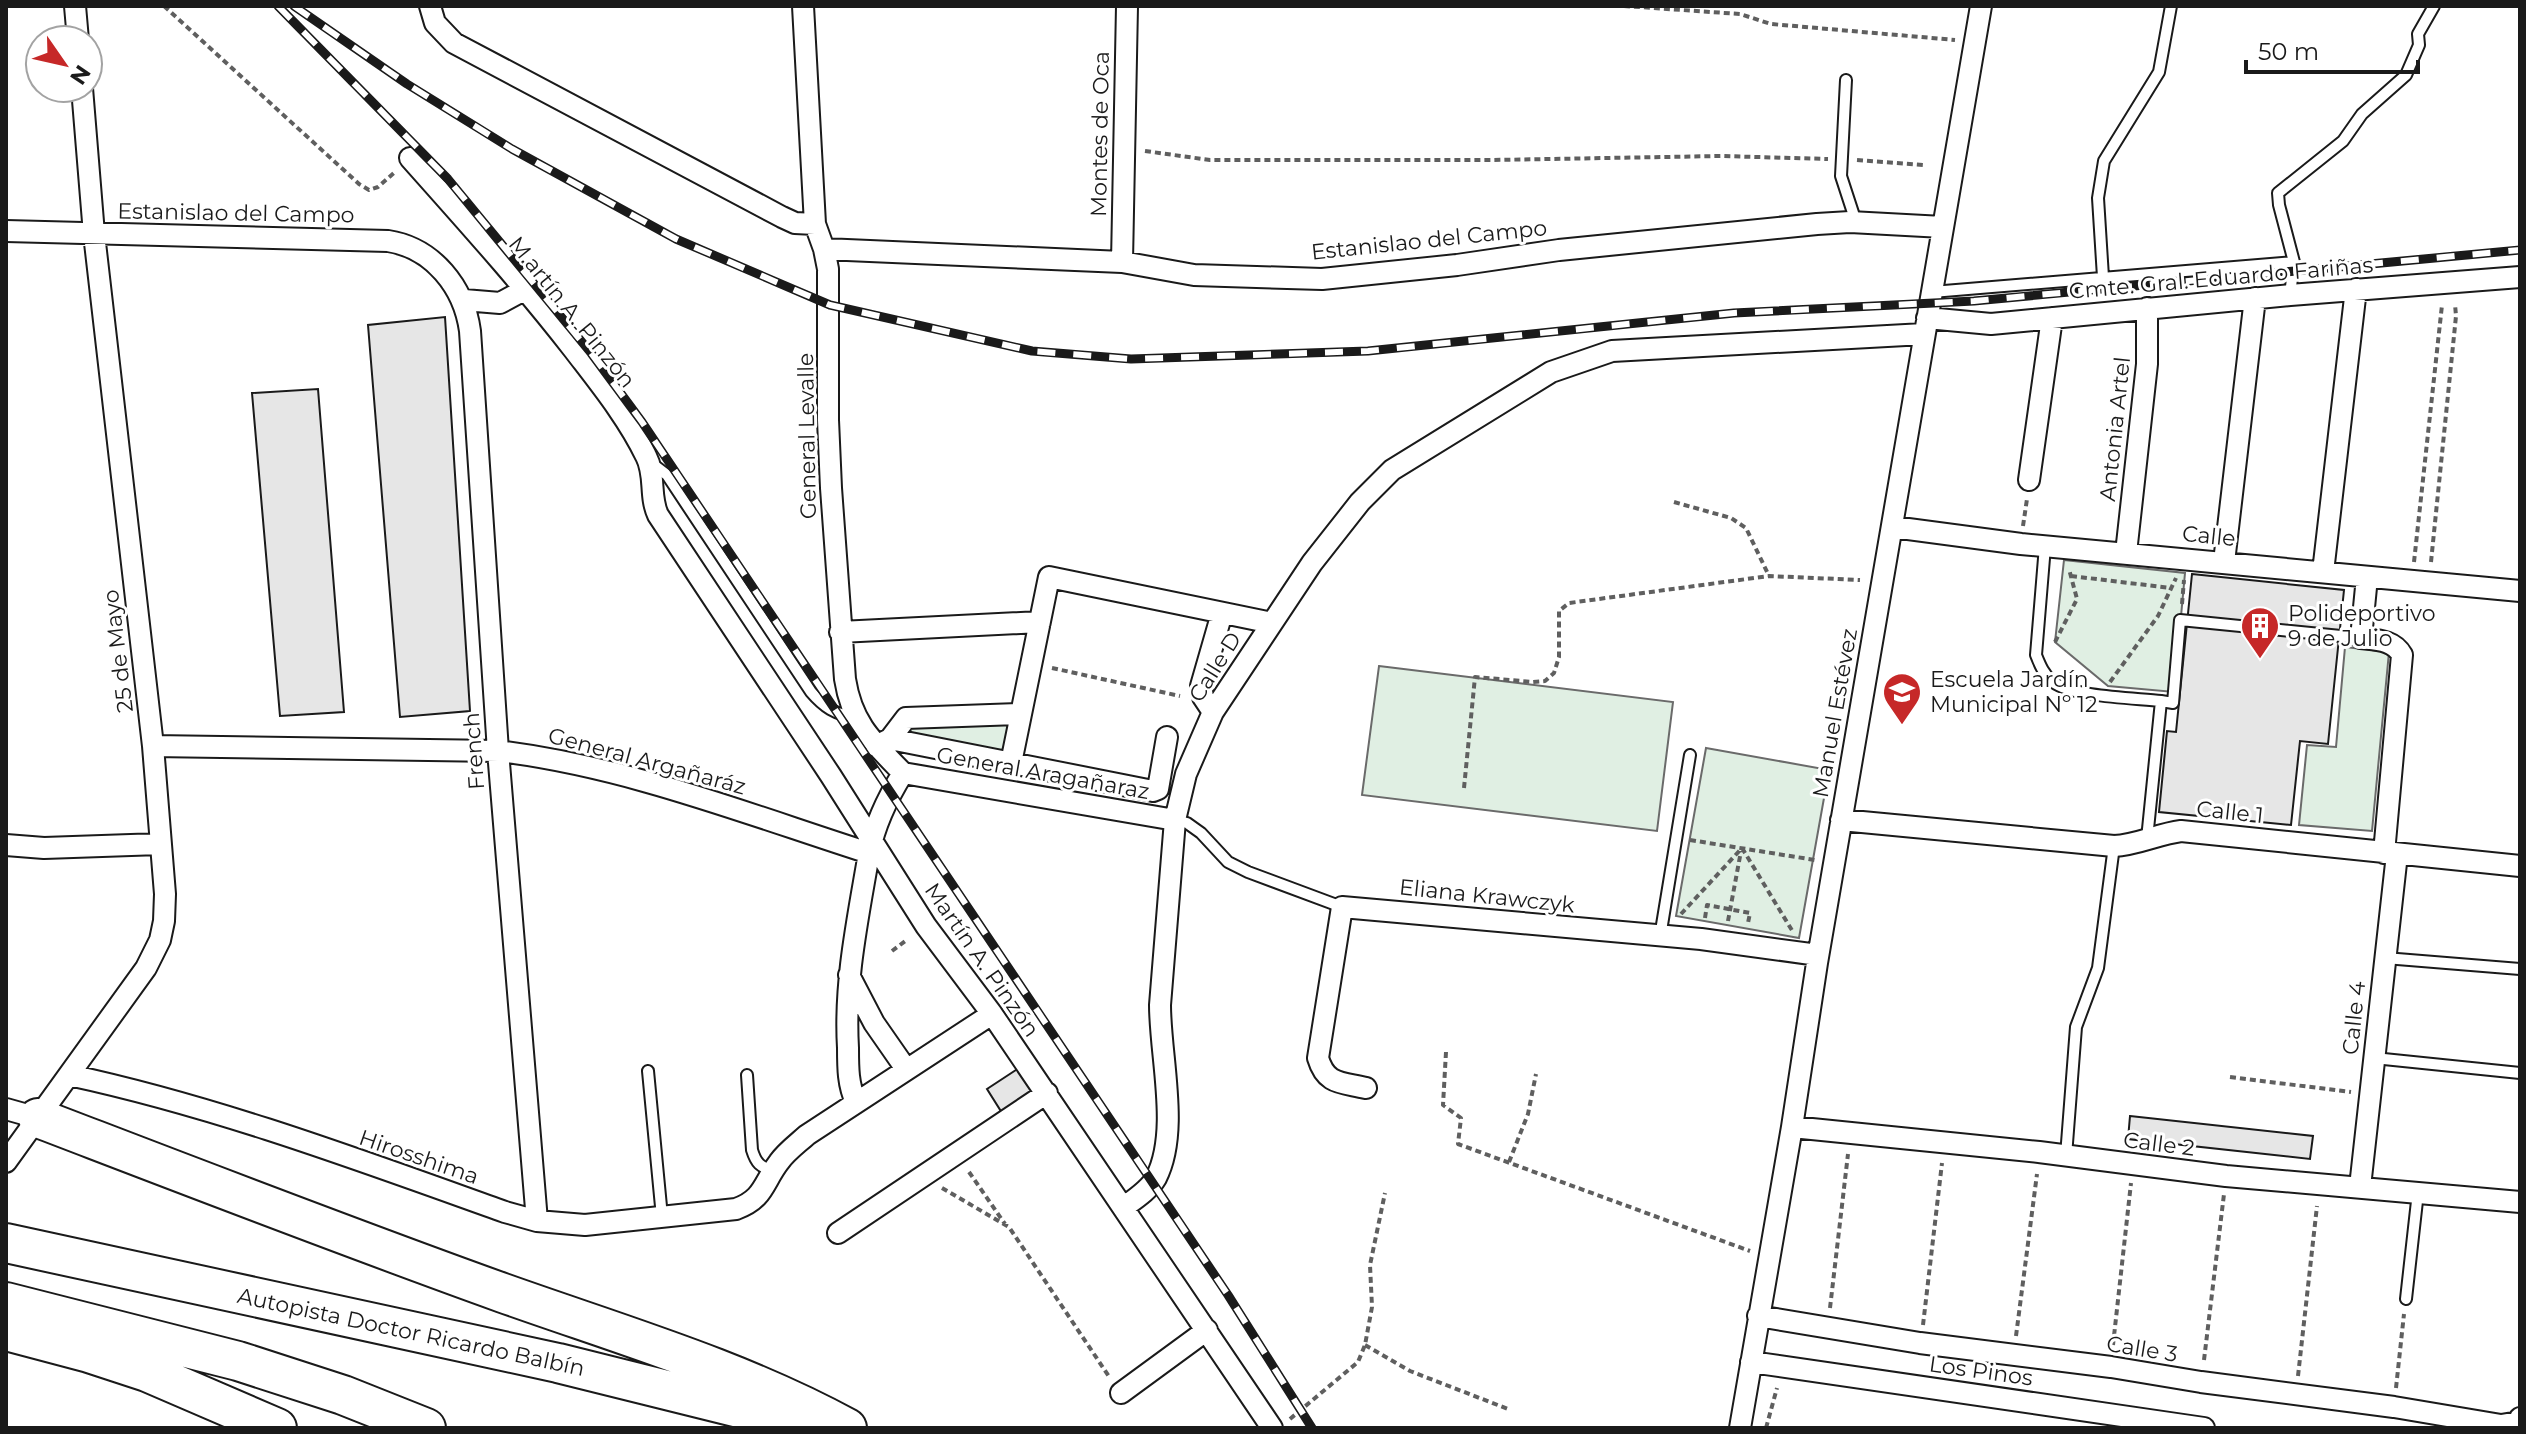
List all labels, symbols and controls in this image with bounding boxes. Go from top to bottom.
north arrow [24,24,104,104]
scale bar [2246,24,2418,74]
text: 50 m [2258,37,2319,66]
street label: Montes de Oca [1085,51,1115,217]
text: N [64,60,96,90]
street label: Estanislao del Campo [117,197,355,229]
street label: Estanislao del Campo [1310,214,1548,266]
street label: M.artín A. Pinzón [503,231,641,393]
street label: Cmte. Gral. Eduardo Fariñas [2068,251,2374,305]
street label: General Levalle [792,353,822,519]
street label: Antonia Artel [2094,355,2136,503]
street label: Calle [2181,520,2237,552]
street label: 25 de Mayo [97,588,139,714]
place label: Polideportivo 9 de Julio [2288,600,2435,652]
building icon: Polideportivo 9 de Julio [2239,605,2281,660]
street label: Manuel Estévez [1807,626,1863,800]
street label: Calle D [1183,627,1247,707]
place label: Escuela Jardín Municipal Nº 12 [1930,666,2097,718]
school or university icon: Escuela Jardín Municipal Nº 12 [1881,671,1923,726]
street label: French [458,711,490,791]
street label: General Argañaráz [545,722,749,800]
street label: General Aragañaraz [934,741,1152,805]
street label: Calle 1 [2195,795,2265,829]
street label: Eliana Krawczyk [1398,873,1577,919]
street label: Martín A. Pinzón [919,878,1045,1042]
street label: Calle 4 [2337,979,2371,1056]
street label: Hirosshima [356,1124,482,1190]
street label: Calle 2 [2122,1126,2196,1162]
street label: Autopista Doctor Ricardo Balbín [235,1282,587,1382]
street label: Calle 3 [2104,1330,2180,1368]
street label: Los Pinos [1928,1350,2035,1392]

